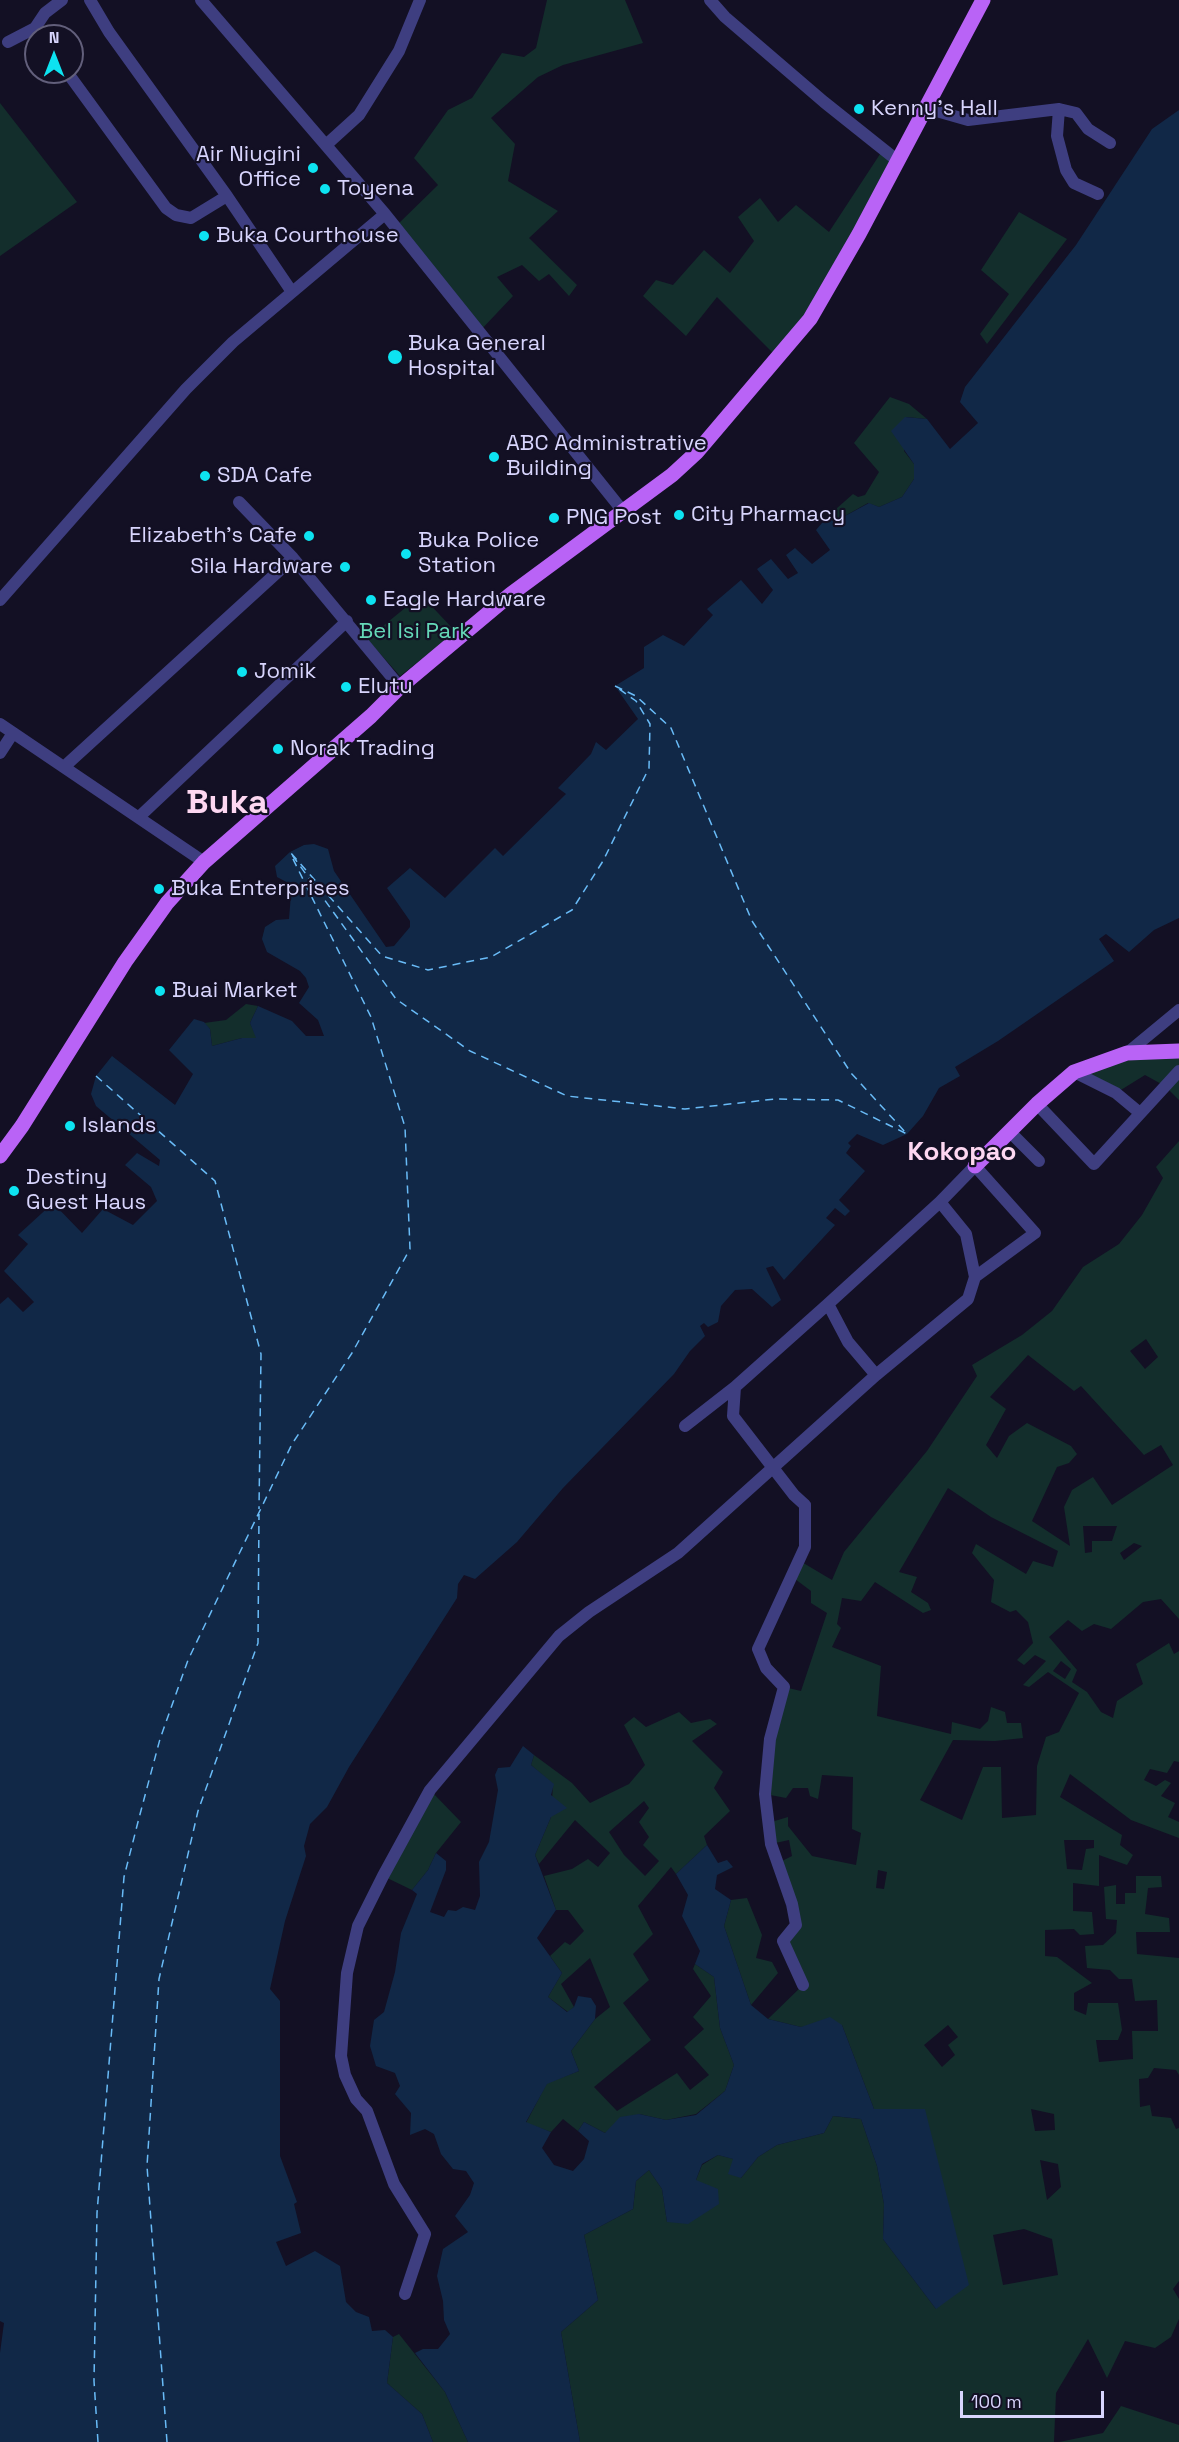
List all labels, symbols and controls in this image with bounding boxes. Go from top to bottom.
north arrow [24,24,84,84]
text: N [49,27,59,48]
place label: Kenny's Hall [871,96,998,122]
marker: Kenny's Hall [852,102,866,116]
place label: Air Niugini Office [196,142,301,194]
marker: Air Niugini Office [306,161,320,175]
place label: Toyena [337,176,414,202]
marker: Toyena [318,182,332,196]
place label: Buka Courthouse [216,223,399,249]
marker: Buka Courthouse [197,229,211,243]
place label: Buka General Hospital [408,331,546,382]
marker: Buka General Hospital [386,348,404,366]
place label: ABC Administrative Building [506,431,707,482]
marker: ABC Administrative Building [487,450,501,464]
place label: SDA Cafe [217,463,313,489]
marker: SDA Cafe [198,469,212,483]
place label: City Pharmacy [691,502,845,528]
place label: PNG Post [566,505,662,531]
marker: City Pharmacy [672,508,686,522]
marker: PNG Post [547,511,561,525]
place label: Elizabeth's Cafe [129,523,297,549]
place label: Buka Police Station [418,528,539,580]
marker: Elizabeth's Cafe [302,529,316,543]
marker: Buka Police Station [399,547,413,561]
place label: Sila Hardware [190,554,333,580]
marker: Sila Hardware [338,560,352,574]
place label: Eagle Hardware [383,587,546,613]
marker: Eagle Hardware [364,593,378,607]
park label: Bel Isi Park [359,619,471,645]
place label: Jomik [254,659,316,685]
marker: Jomik [235,665,249,679]
place label: Elutu [358,674,413,700]
marker: Elutu [339,680,353,694]
place label: Norak Trading [290,736,435,762]
marker: Norak Trading [271,742,285,756]
district label: Buka [186,784,268,824]
place label: Buka Enterprises [171,876,350,902]
marker: Buka Enterprises [152,882,166,896]
place label: Buai Market [172,978,298,1004]
marker: Buai Market [153,984,167,998]
place label: Islands [82,1113,156,1139]
marker: Islands [63,1119,77,1133]
district label: Kokopao [908,1137,1016,1169]
place label: Destiny Guest Haus [26,1165,146,1216]
marker: Destiny Guest Haus [7,1184,21,1198]
scale bar [963,2379,1107,2417]
text: 100 m [971,2390,1022,2413]

